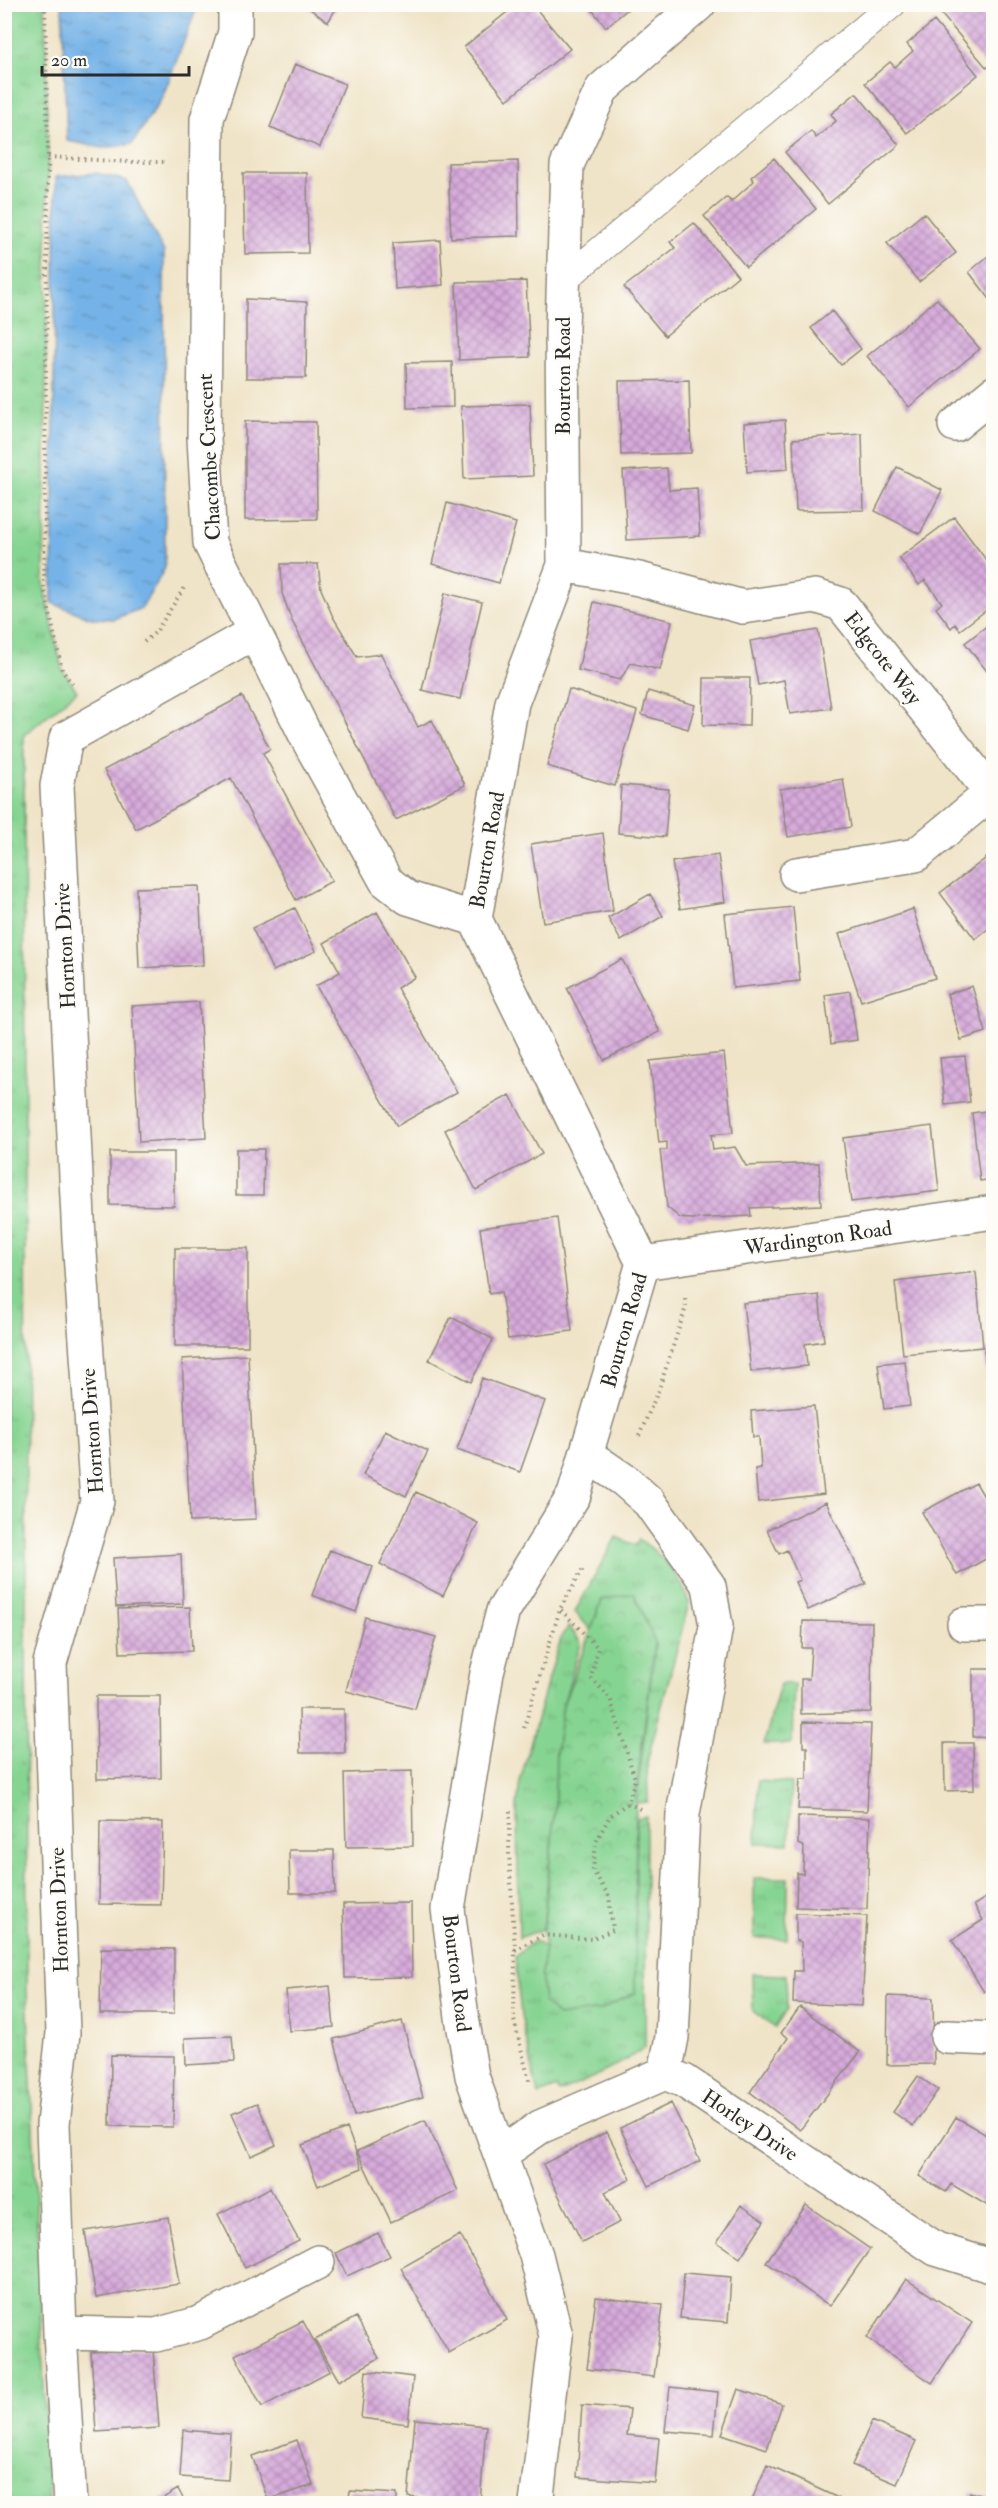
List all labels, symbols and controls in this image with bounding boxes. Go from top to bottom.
scale bar [42,39,189,77]
text: 20 m [51,49,87,72]
street label: Bourton Road [550,316,577,435]
street label: Chacombe Crescent [192,373,227,541]
street label: Edgcote Way [838,606,928,711]
street label: Bourton Road [464,789,511,911]
street label: Hornton Drive [49,882,82,1009]
street label: Wardington Road [741,1215,894,1262]
street label: Bourton Road [595,1269,654,1391]
street label: Hornton Drive [75,1367,110,1495]
street label: Hornton Drive [44,1846,75,1973]
street label: Bourton Road [436,1913,477,2034]
street label: Horley Drive [696,2083,803,2168]

